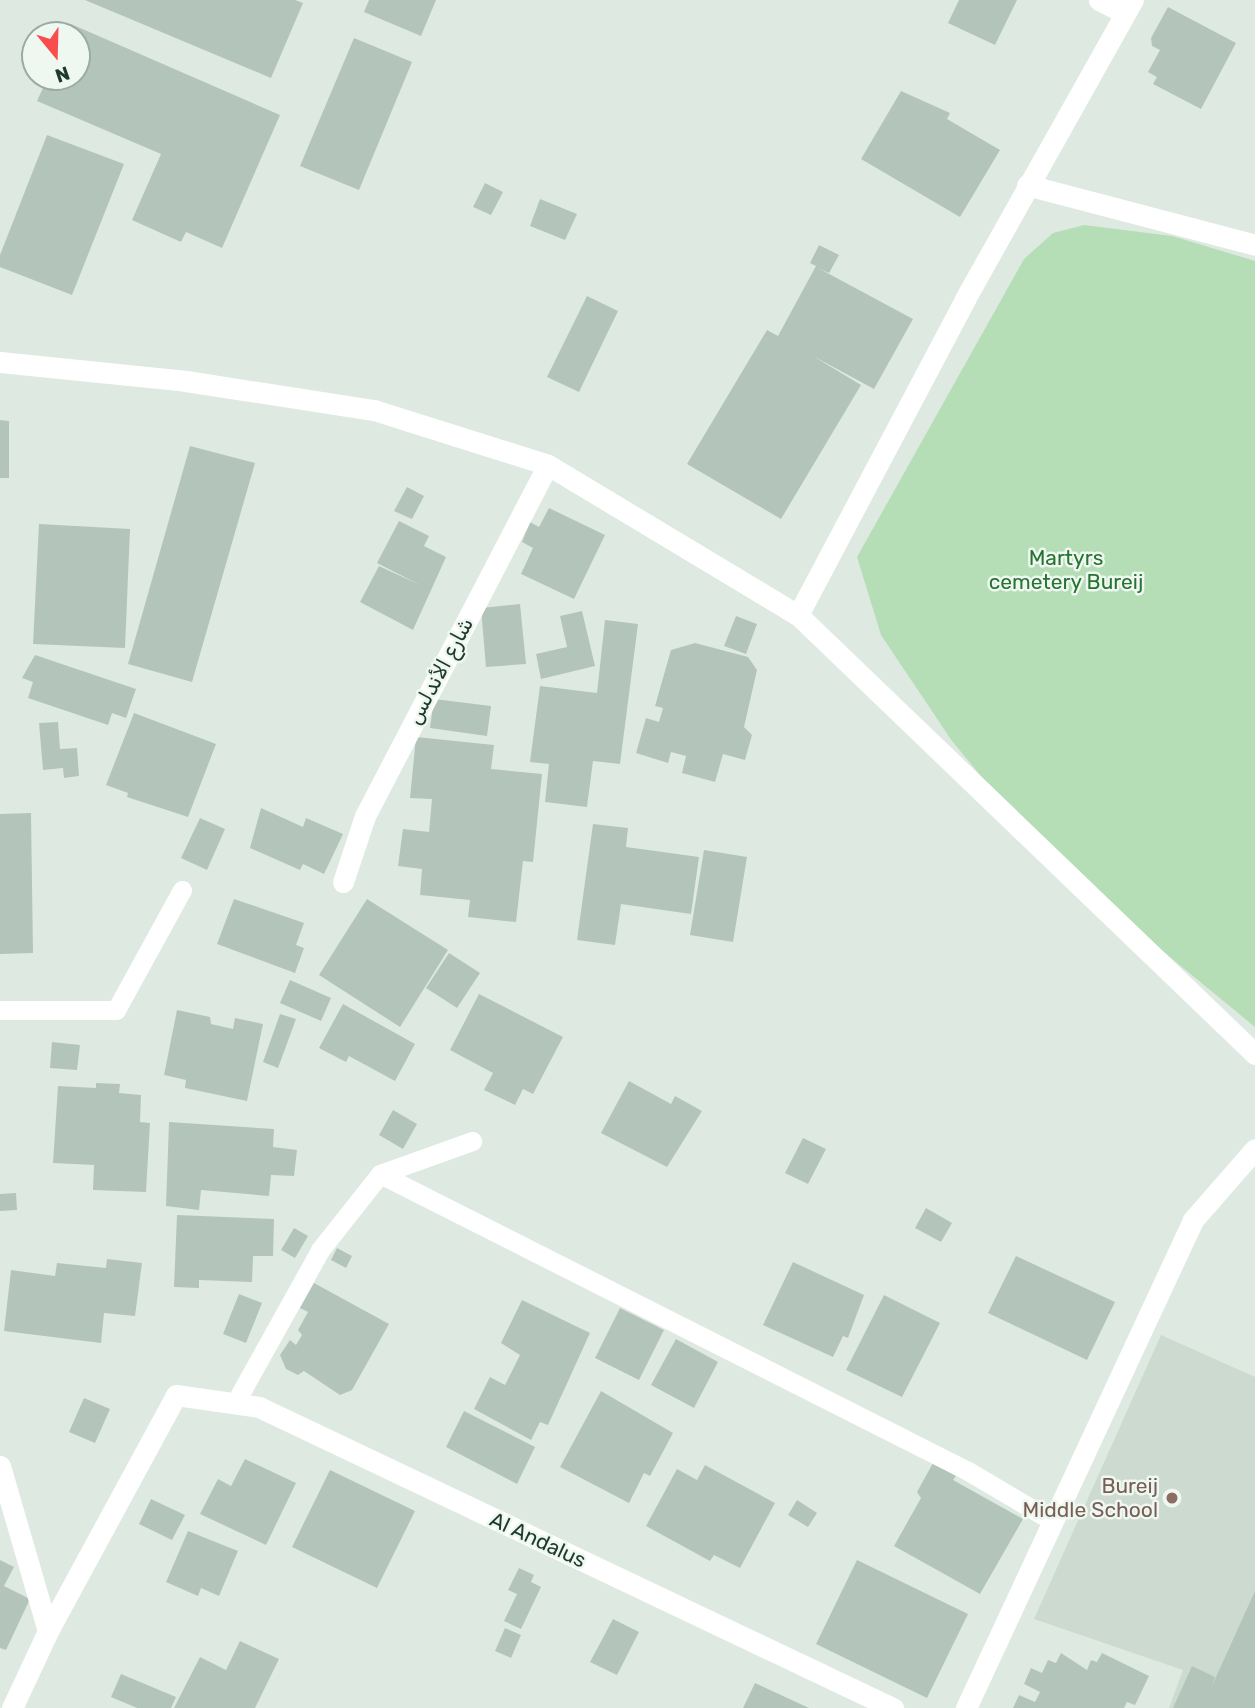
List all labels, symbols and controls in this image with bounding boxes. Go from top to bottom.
north arrow [21,21,91,91]
text: N [52,61,73,88]
park label: Martyrs cemetery Bureij [988,545,1144,595]
street label: شارع الأندلس [401,613,479,729]
place label: Bureij Middle School [1023,1473,1158,1523]
marker: Bureij Middle School [1164,1490,1180,1506]
street label: Al Andalus [486,1507,590,1573]

